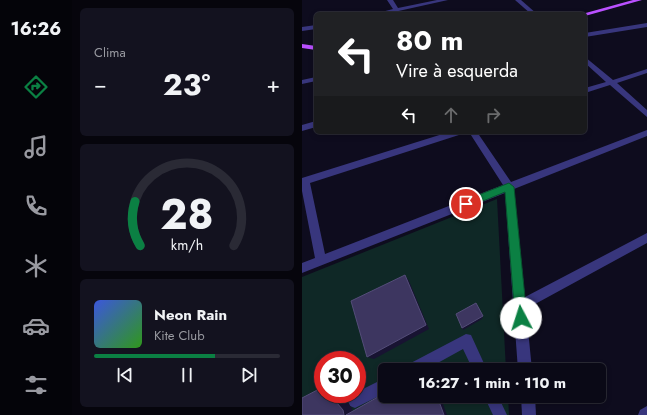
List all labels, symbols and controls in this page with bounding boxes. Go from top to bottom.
text: 16:26 [11,16,61,42]
text: 80 m [396,20,463,61]
icon: left [330,28,382,80]
text: Clima [94,43,126,62]
text: Vire à esquerda [396,58,518,84]
text: 23° [163,63,210,106]
text: − [94,68,107,100]
text: + [266,68,280,100]
icon: directions [22,73,50,101]
icon: left [398,104,420,126]
icon: ahead [440,104,462,126]
icon: right [482,104,504,126]
icon: music [22,133,50,161]
text: 28 [160,183,214,244]
pin [449,187,483,221]
icon: phone [22,192,50,220]
icon: arrive [455,193,477,215]
text: km/h [171,234,203,254]
icon: climate [22,252,50,280]
position arrow [500,297,542,339]
text: Neon Rain [154,304,227,326]
icon: car [22,312,50,340]
text: Kite Club [154,326,205,345]
speed limit sign: 30 [314,351,366,403]
icon: previous [114,364,136,386]
icon: pause [176,364,198,386]
icon: next [238,364,260,386]
icon: filters [22,371,50,399]
text: 16:27 · 1 min · 110 m [418,372,566,394]

